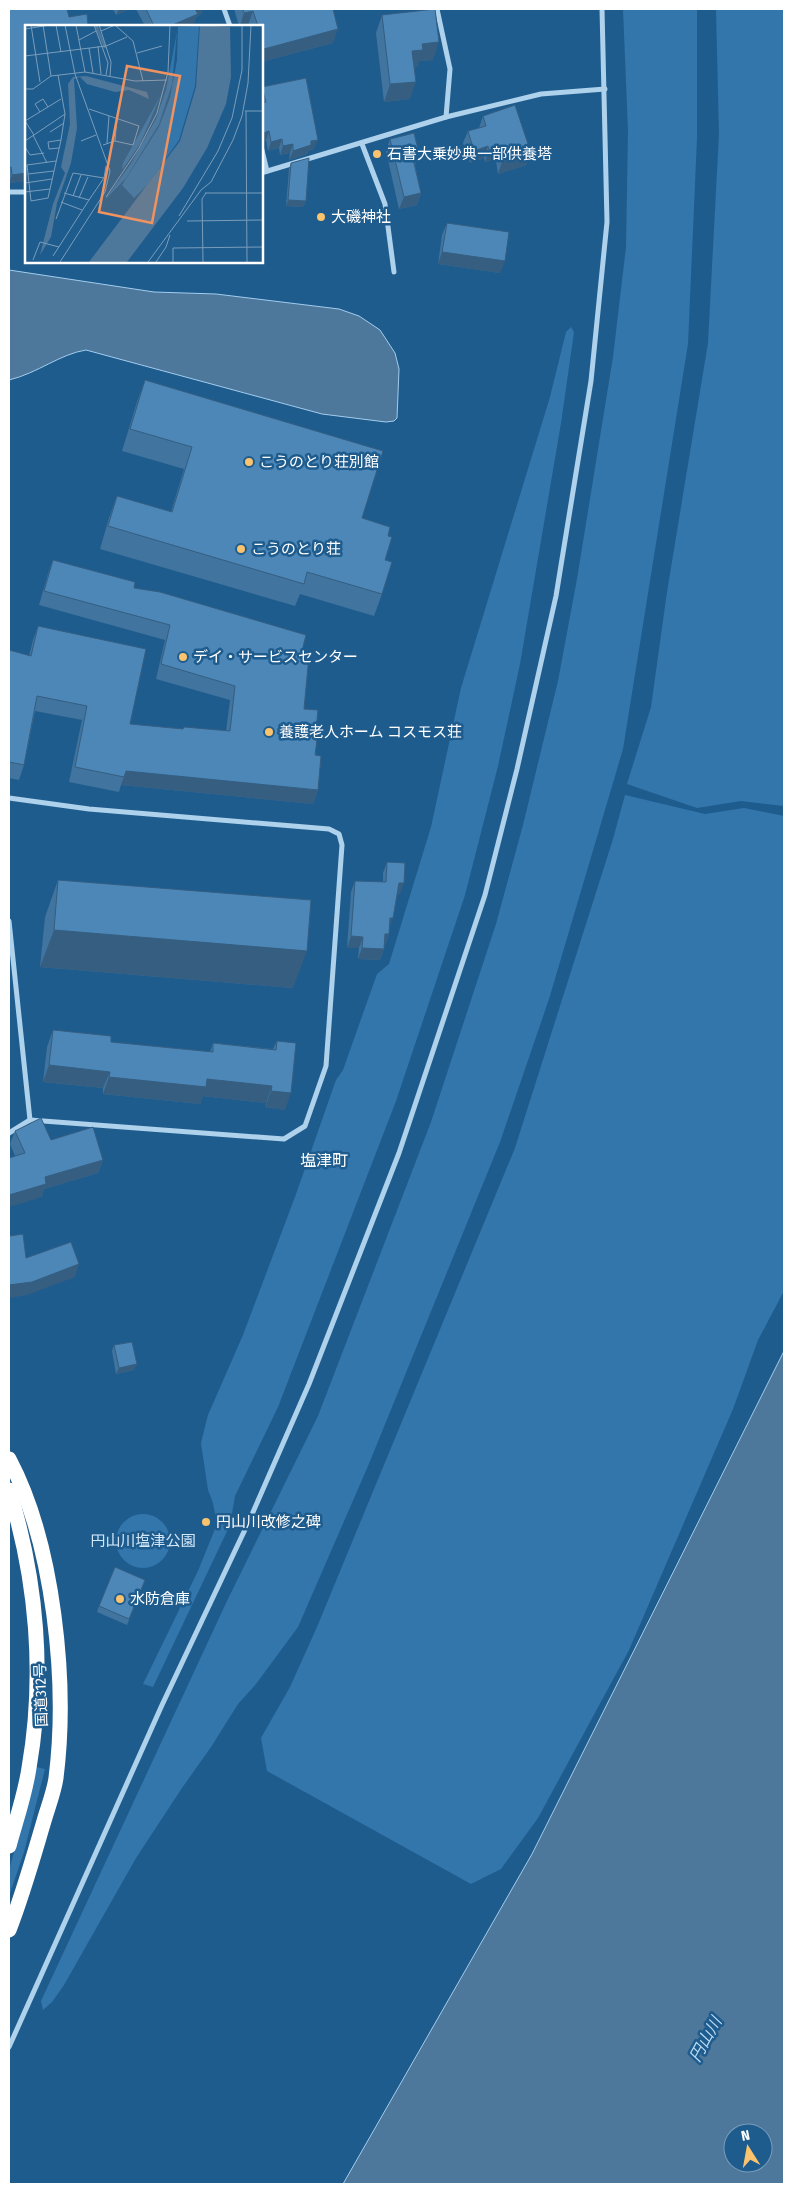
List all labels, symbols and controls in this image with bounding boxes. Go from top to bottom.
inset map [25,25,262,262]
place label: 石書大乗妙典一部供養塔 [387,145,552,163]
marker: 石書大乗妙典一部供養塔 [371,148,383,160]
place label: 大磯神社 [331,208,391,226]
marker: 大磯神社 [315,211,327,223]
place label: こうのとり荘別館 [259,453,379,471]
marker: こうのとり荘別館 [243,456,255,468]
place label: こうのとり荘 [251,540,341,558]
marker: こうのとり荘 [235,543,247,555]
place label: デイ・サービスセンター [193,648,358,666]
marker: デイ・サービスセンター [177,651,189,663]
place label: 養護老人ホーム コスモス荘 [279,723,462,741]
marker: 養護老人ホーム コスモス荘 [263,726,275,738]
district label: 塩津町 [300,1151,348,1170]
place label: 円山川改修之碑 [216,1513,321,1531]
marker: 円山川改修之碑 [200,1516,212,1528]
park label: 円山川塩津公園 [90,1532,196,1550]
place label: 水防倉庫 [130,1590,190,1608]
marker: 水防倉庫 [114,1593,126,1605]
street label: 国道312号 [31,1663,51,1727]
water label: 円山川 [685,2012,726,2065]
north arrow [723,2123,773,2173]
text: N [740,2127,751,2145]

